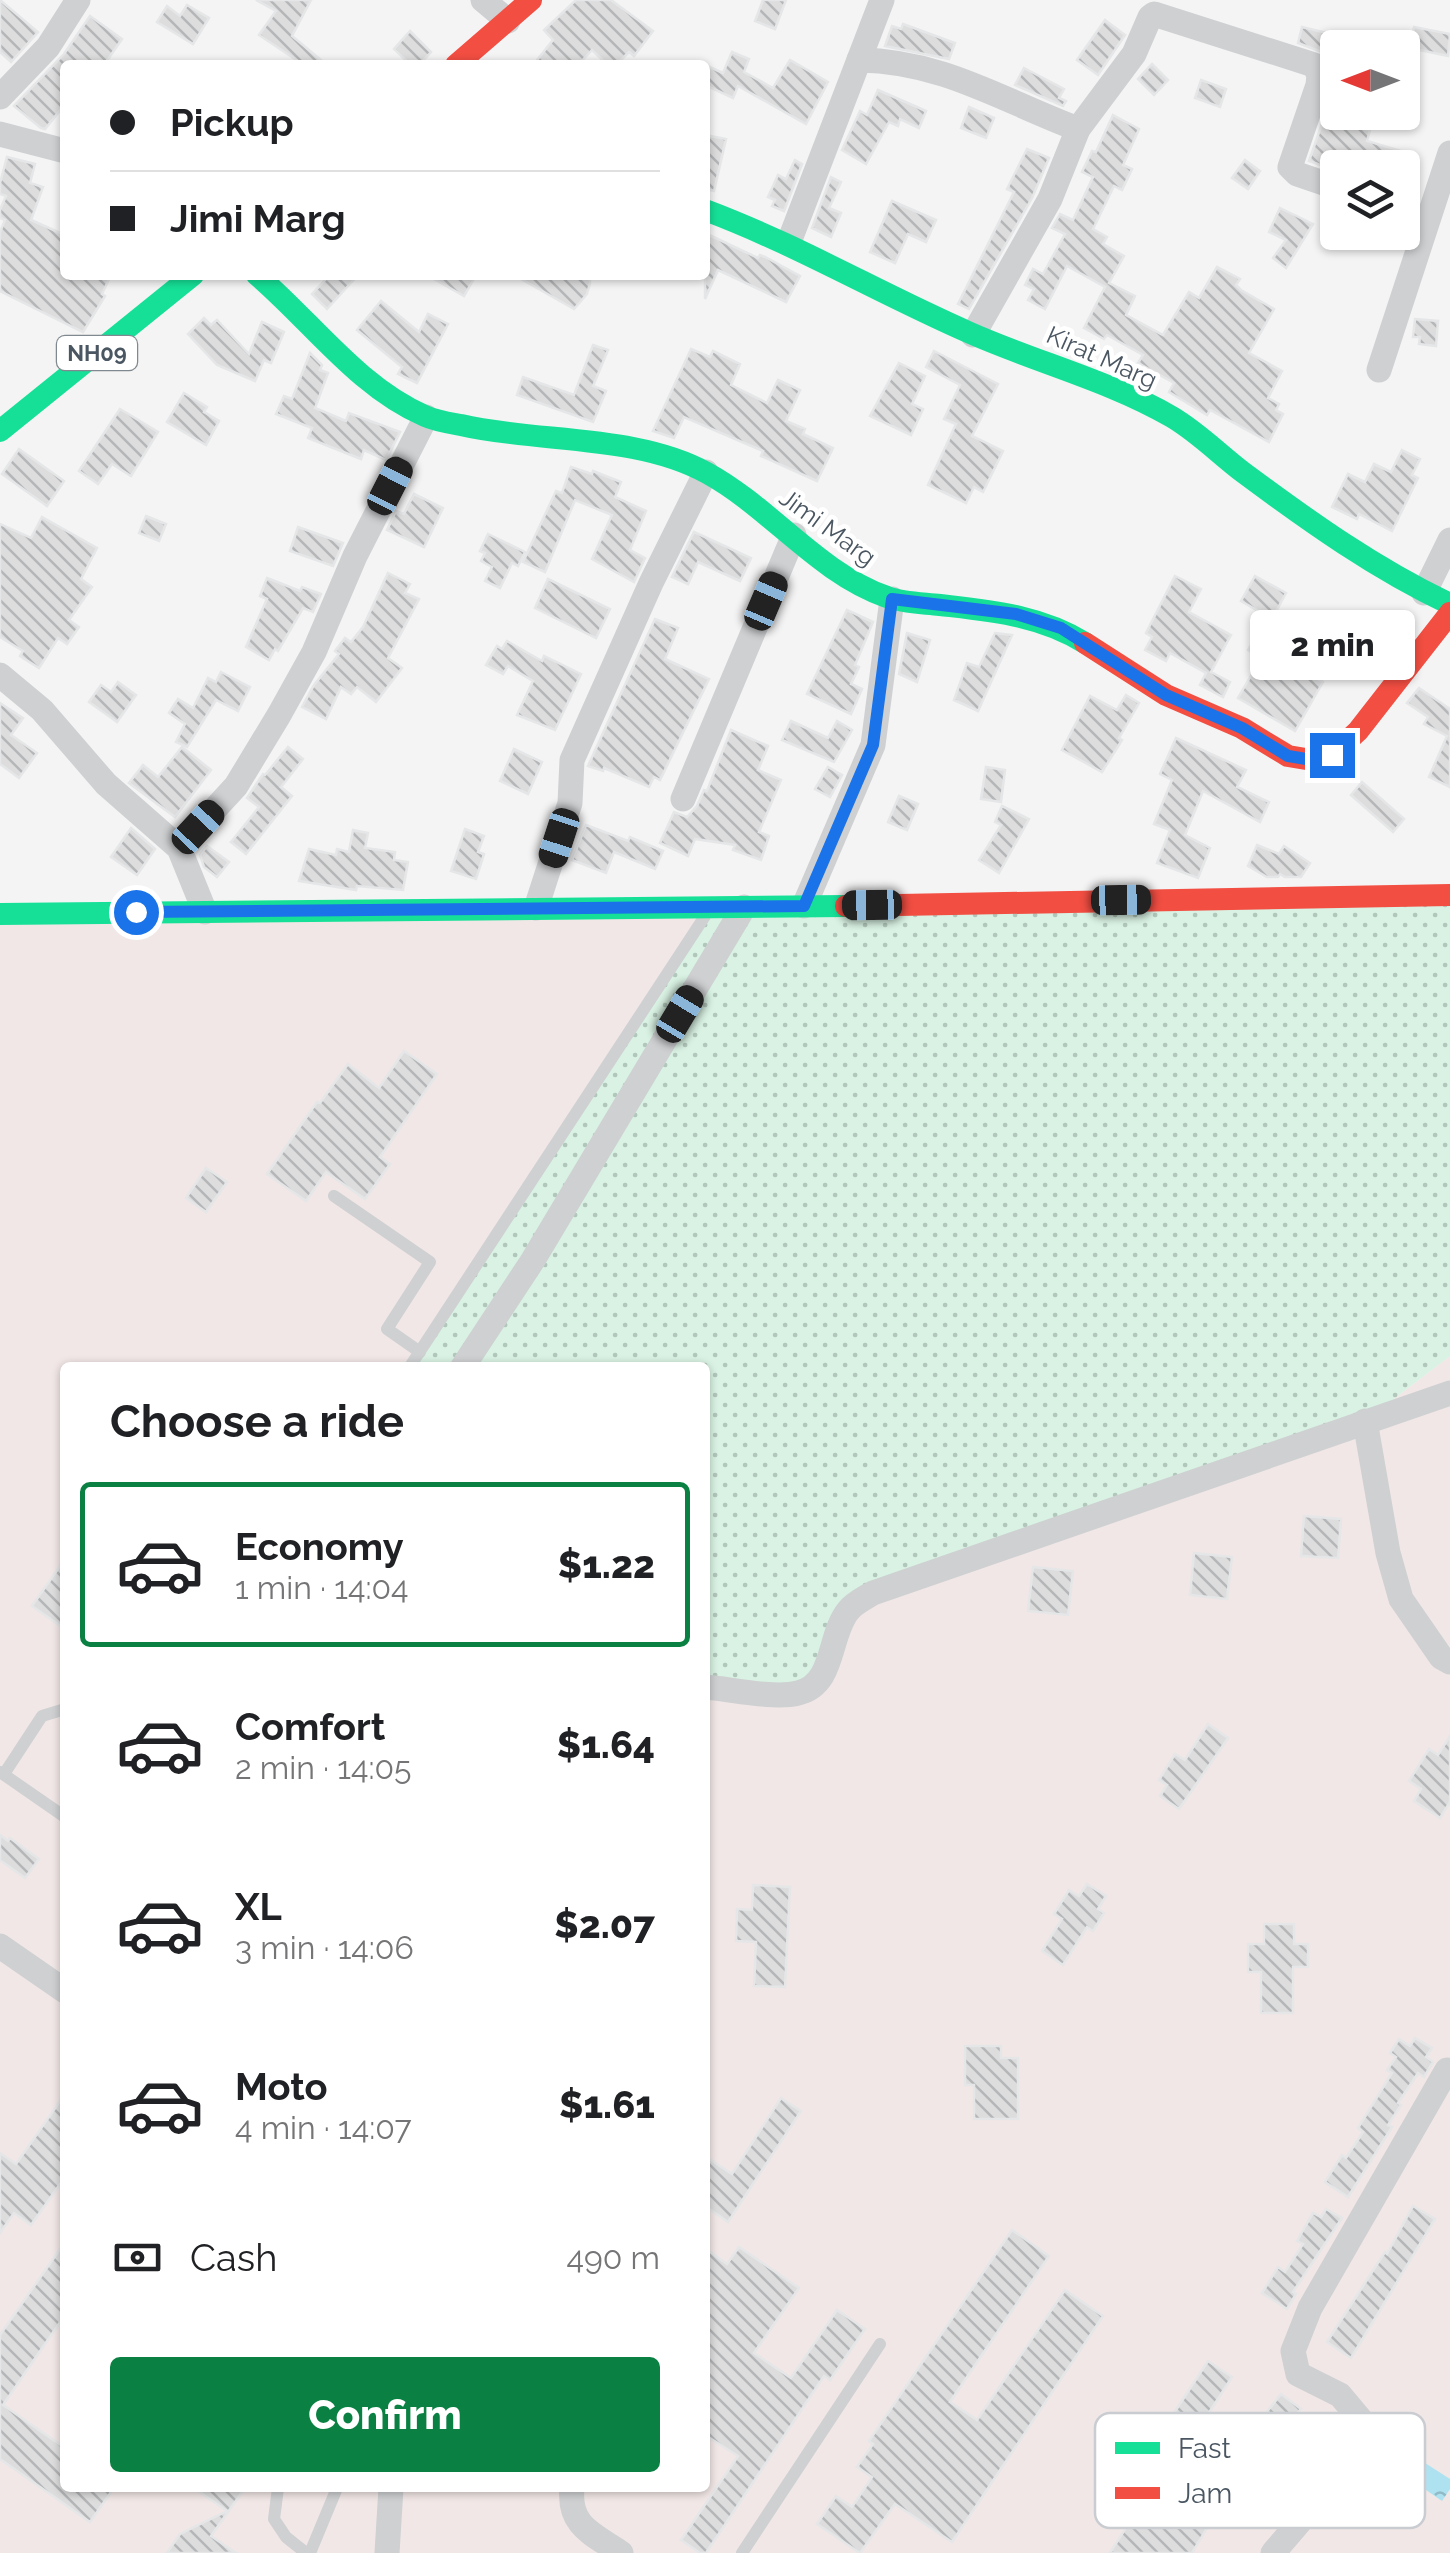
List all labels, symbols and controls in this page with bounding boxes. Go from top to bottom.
north arrow [1320,30,1420,130]
map controls [1320,30,1420,250]
text: Pickup [170,100,294,145]
button: layers [1320,150,1420,250]
text: Jimi Marg [170,196,346,241]
street label: Kirat Marg [1042,319,1162,395]
road number: NH09 [57,336,137,370]
car [363,452,417,520]
street label: Jimi Marg [774,482,882,572]
car [740,568,792,634]
callout: 2 min [1250,610,1414,680]
text: 2 min [1290,626,1375,663]
route end [1310,733,1355,778]
car [167,795,229,859]
car [535,805,583,871]
car [1091,884,1151,916]
car [842,889,902,921]
route start [114,890,159,935]
car [652,981,708,1047]
text: Choose a ride [110,1395,404,1448]
icon: car [115,1520,205,1610]
text: Economy [235,1524,404,1569]
text: $1.22 [558,1542,655,1587]
text: 1 min · 14:04 [235,1569,409,1606]
icon: car [115,1700,205,1790]
text: Comfort [235,1704,385,1749]
text: $1.64 [557,1722,655,1767]
text: 2 min · 14:05 [235,1749,411,1786]
icon: car [115,1880,205,1970]
text: XL [235,1884,282,1929]
text: $2.07 [554,1902,655,1947]
text: 3 min · 14:06 [235,1929,414,1966]
icon: car [115,2060,205,2150]
text: Moto [235,2064,328,2109]
text: $1.61 [559,2082,655,2127]
text: 4 min · 14:07 [235,2109,412,2146]
icon: cash [110,2230,165,2285]
text: Cash [190,2235,277,2280]
text: 490 m [567,2239,660,2276]
button: Confirm [110,2357,660,2472]
legend [1095,2413,1425,2528]
text: Fast [1178,2432,1231,2465]
text: Jam [1178,2477,1232,2510]

